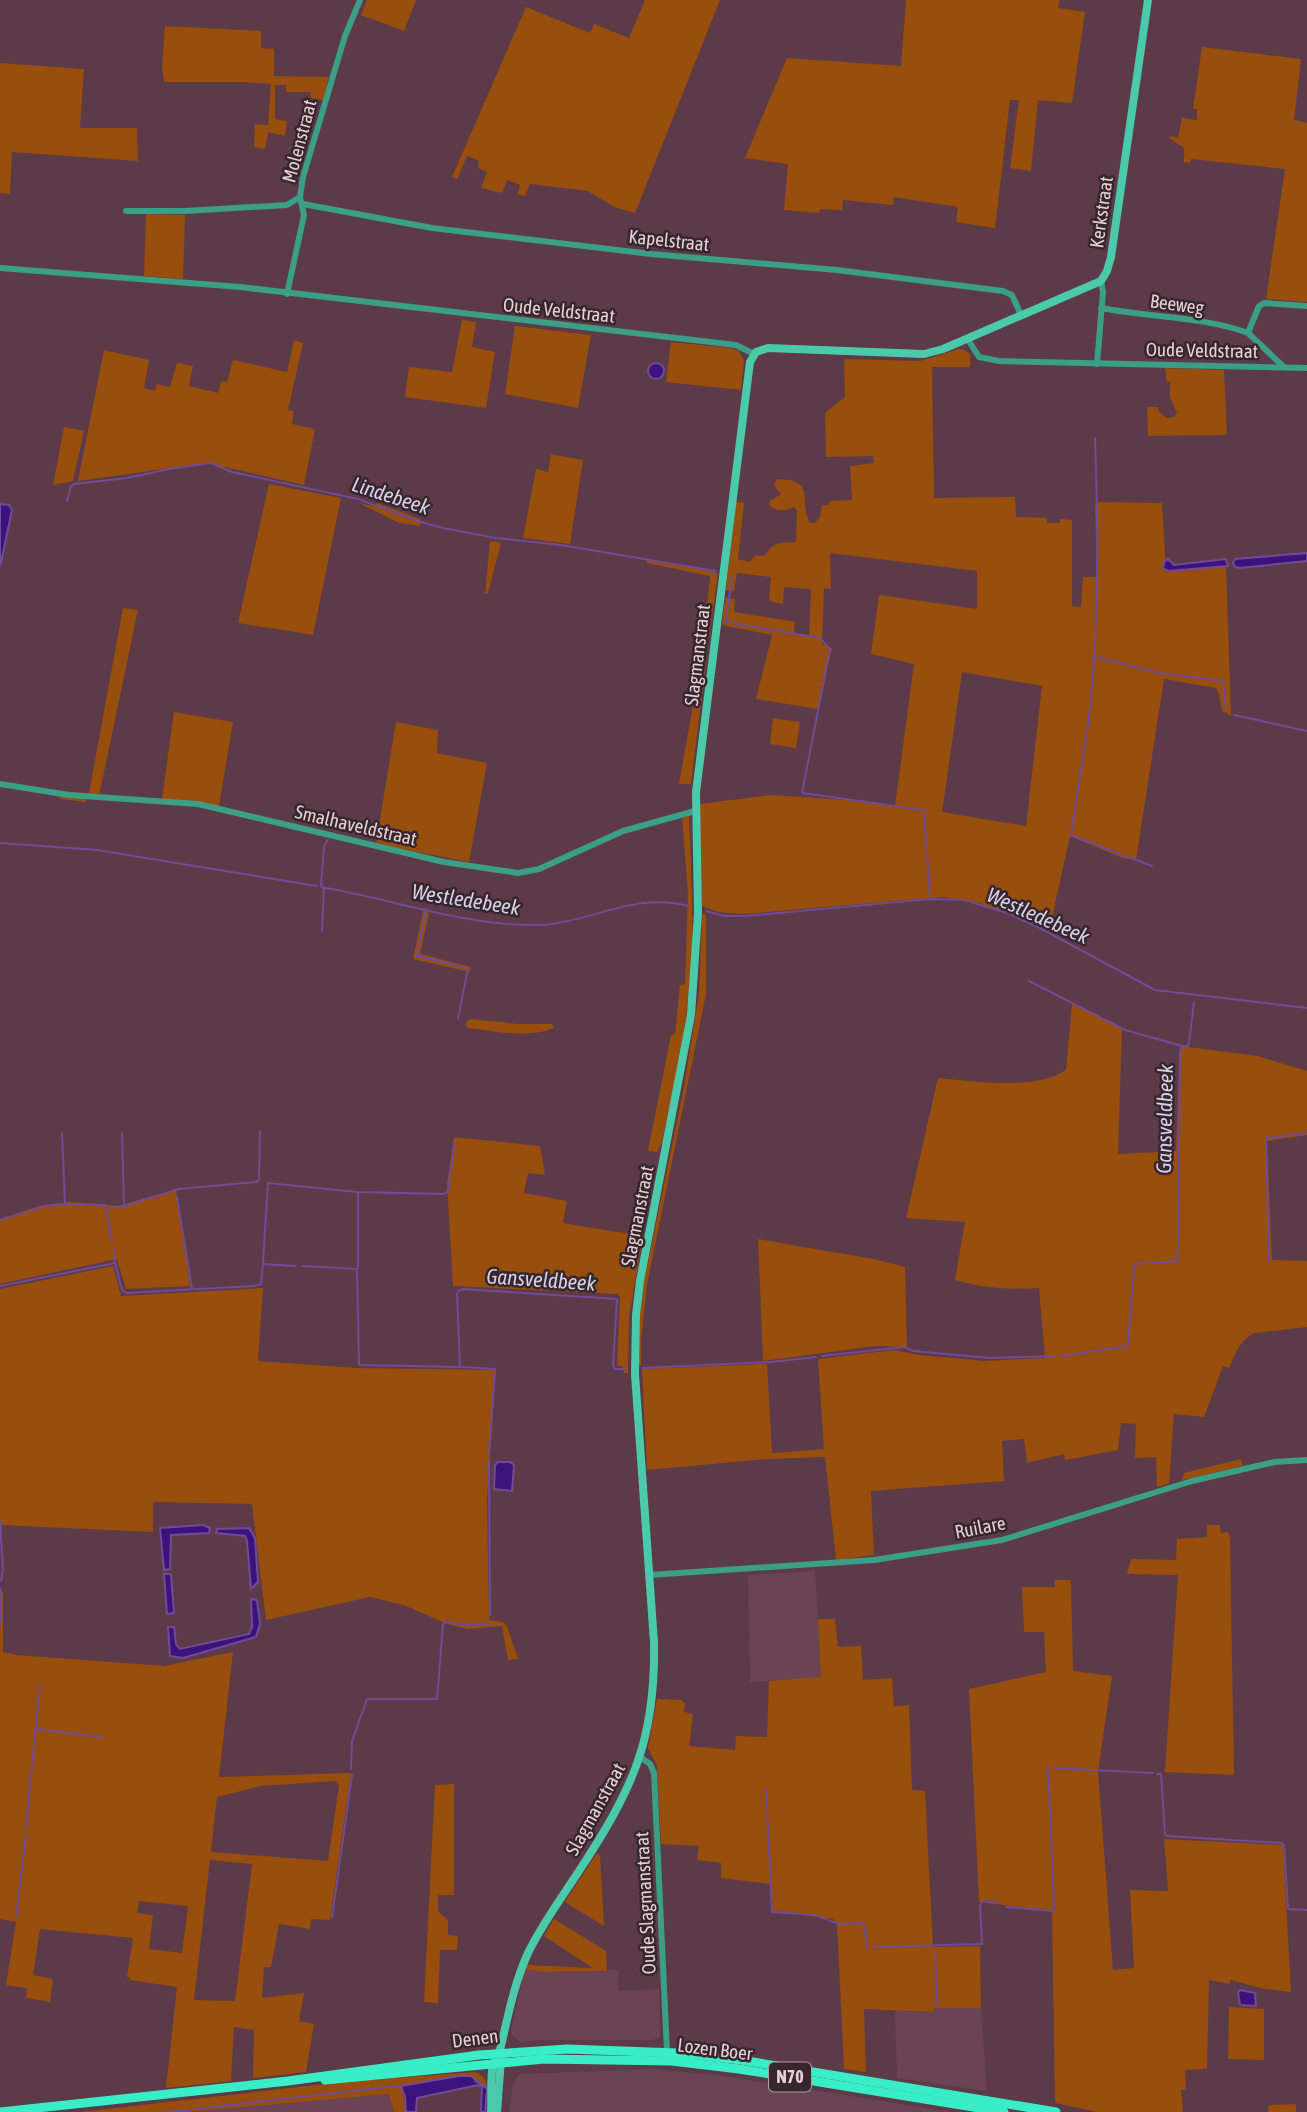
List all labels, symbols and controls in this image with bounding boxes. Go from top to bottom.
street label: Molenstraat [277,97,321,185]
street label: Kerkstraat [1085,175,1117,249]
street label: Kapelstraat [628,225,710,255]
street label: Beeweg [1149,289,1206,319]
street label: Oude Veldstraat [502,293,616,327]
street label: Oude Veldstraat [1146,338,1258,362]
water label: Lindebeek [349,471,434,519]
street label: Slagmanstraat [680,603,714,707]
street label: Smalhaveldstraat [293,800,419,850]
water label: Westledebeek [410,879,523,920]
water label: Westledebeek [984,882,1094,949]
water label: Gansveldbeek [1151,1063,1177,1174]
street label: Slagmanstraat [616,1164,658,1268]
water label: Gansveldbeek [486,1263,597,1295]
street label: Ruilare [953,1511,1007,1543]
street label: Slagmanstraat [561,1759,629,1859]
street label: Oude Slagmanstraat [630,1831,660,1975]
street label: Denen [451,2024,499,2052]
street label: Lozen Boer [676,2033,754,2065]
road number: N70 [769,2062,811,2092]

